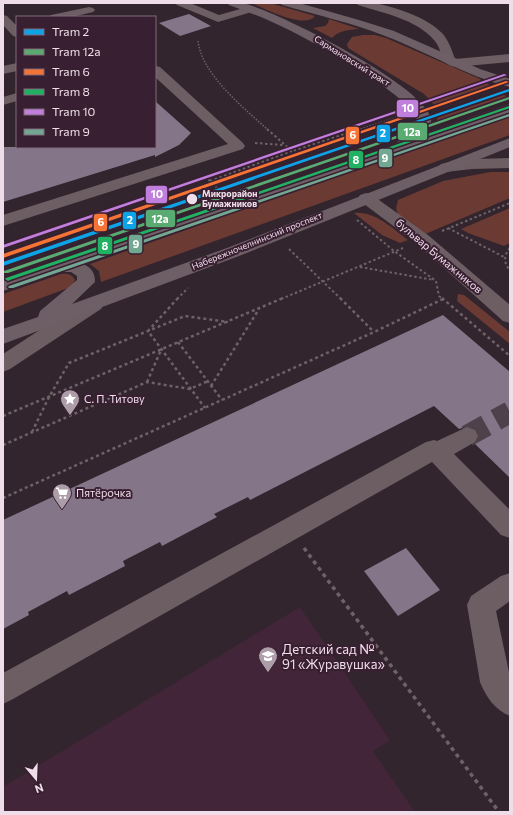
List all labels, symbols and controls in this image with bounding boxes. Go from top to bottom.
legend [16,16,156,148]
text: Tram 2 [52,24,89,38]
street label: Сармановский тракт [312,33,393,89]
text: Tram 12а [52,44,100,58]
text: Tram 6 [52,64,90,78]
text: Tram 8 [52,84,90,98]
line badge: 10 [396,99,419,118]
text: 10 [402,101,414,114]
text: Tram 10 [52,104,96,118]
line badge: 12а [397,122,428,141]
text: Tram 9 [52,124,90,138]
line badge: 2 [376,124,391,143]
text: 12а [404,125,421,138]
line badge: 6 [345,126,360,145]
text: 2 [380,126,386,139]
text: 6 [350,128,357,141]
line badge: 9 [378,148,393,168]
line badge: 8 [348,150,364,169]
text: 9 [382,151,389,164]
text: 8 [353,153,360,166]
line badge: 10 [145,185,168,204]
text: 10 [151,187,163,200]
place label: Микрорайон Бумажников [202,188,258,209]
marker: Микрорайон Бумажников [185,192,199,206]
line badge: 12а [145,209,176,228]
street label: Набережночелнинский проспект [190,209,324,272]
line badge: 2 [122,211,137,230]
text: 12а [152,212,169,225]
line badge: 6 [93,213,108,232]
text: 2 [127,213,133,226]
text: 6 [98,215,105,228]
street label: бульвар Бумажников [393,216,485,296]
line badge: 9 [128,234,143,254]
line badge: 8 [97,236,113,255]
text: 9 [133,237,140,250]
text: 8 [102,239,109,252]
place icon: С. П. Титову [59,388,81,416]
place label: С. П. Титову [84,392,145,405]
supermarket icon: Пятёрочка [51,482,73,510]
place label: Пятёрочка [76,486,131,499]
place label: Детский сад № 91 «Журавушка» [282,641,385,672]
school or university icon: Детский сад № 91 «Журавушка» [257,645,279,673]
north arrow [16,759,56,799]
text: N [33,781,45,796]

